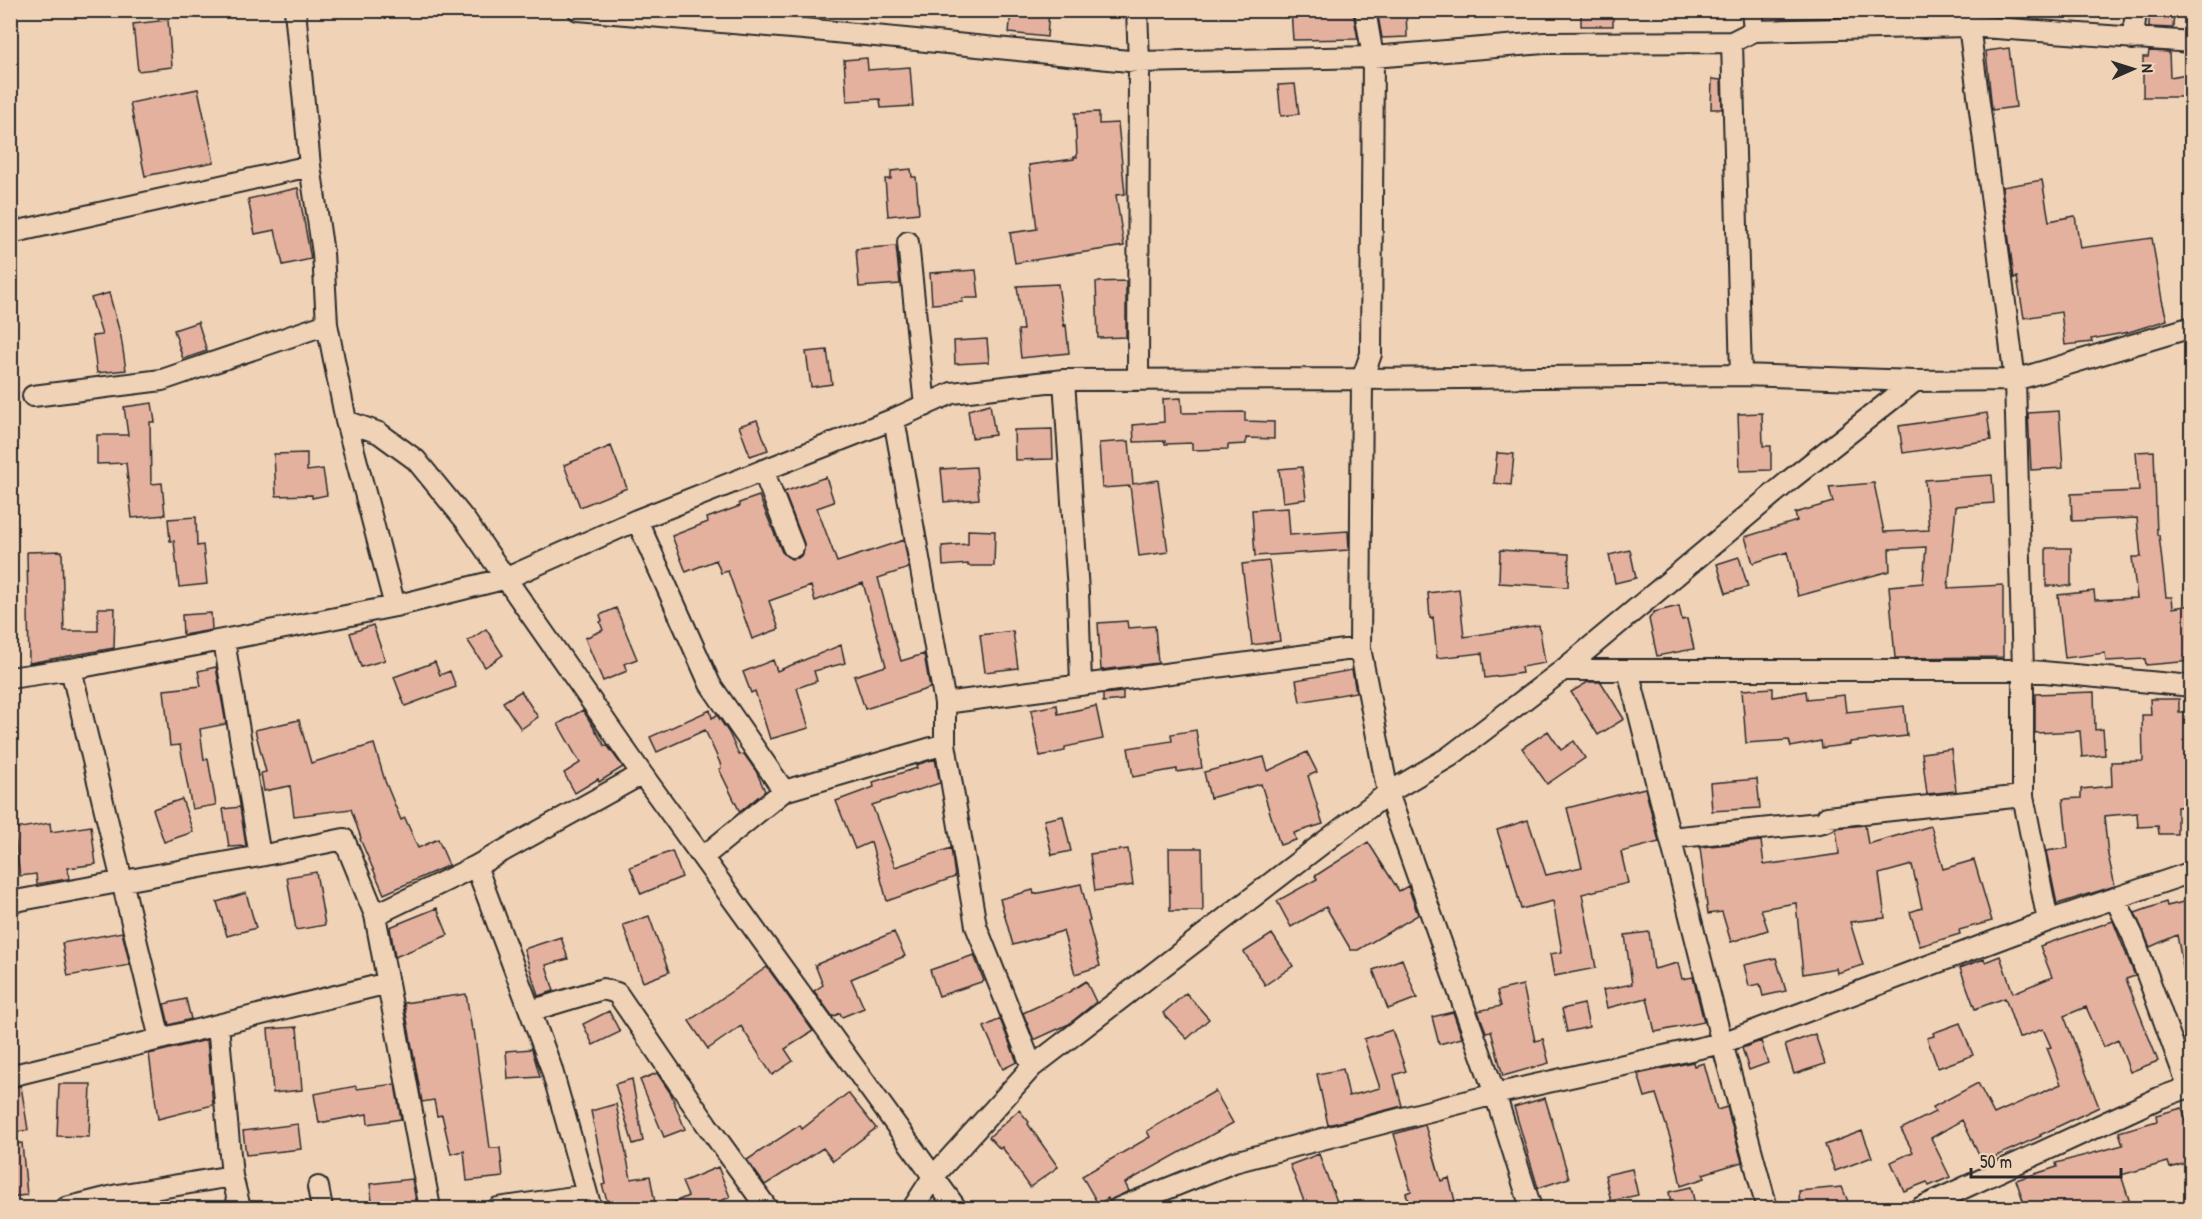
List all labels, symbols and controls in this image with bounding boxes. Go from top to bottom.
north arrow [2103,39,2163,99]
text: N [2137,63,2159,74]
scale bar [1971,1141,2121,1179]
text: 50 m [1980,1149,2012,1174]

